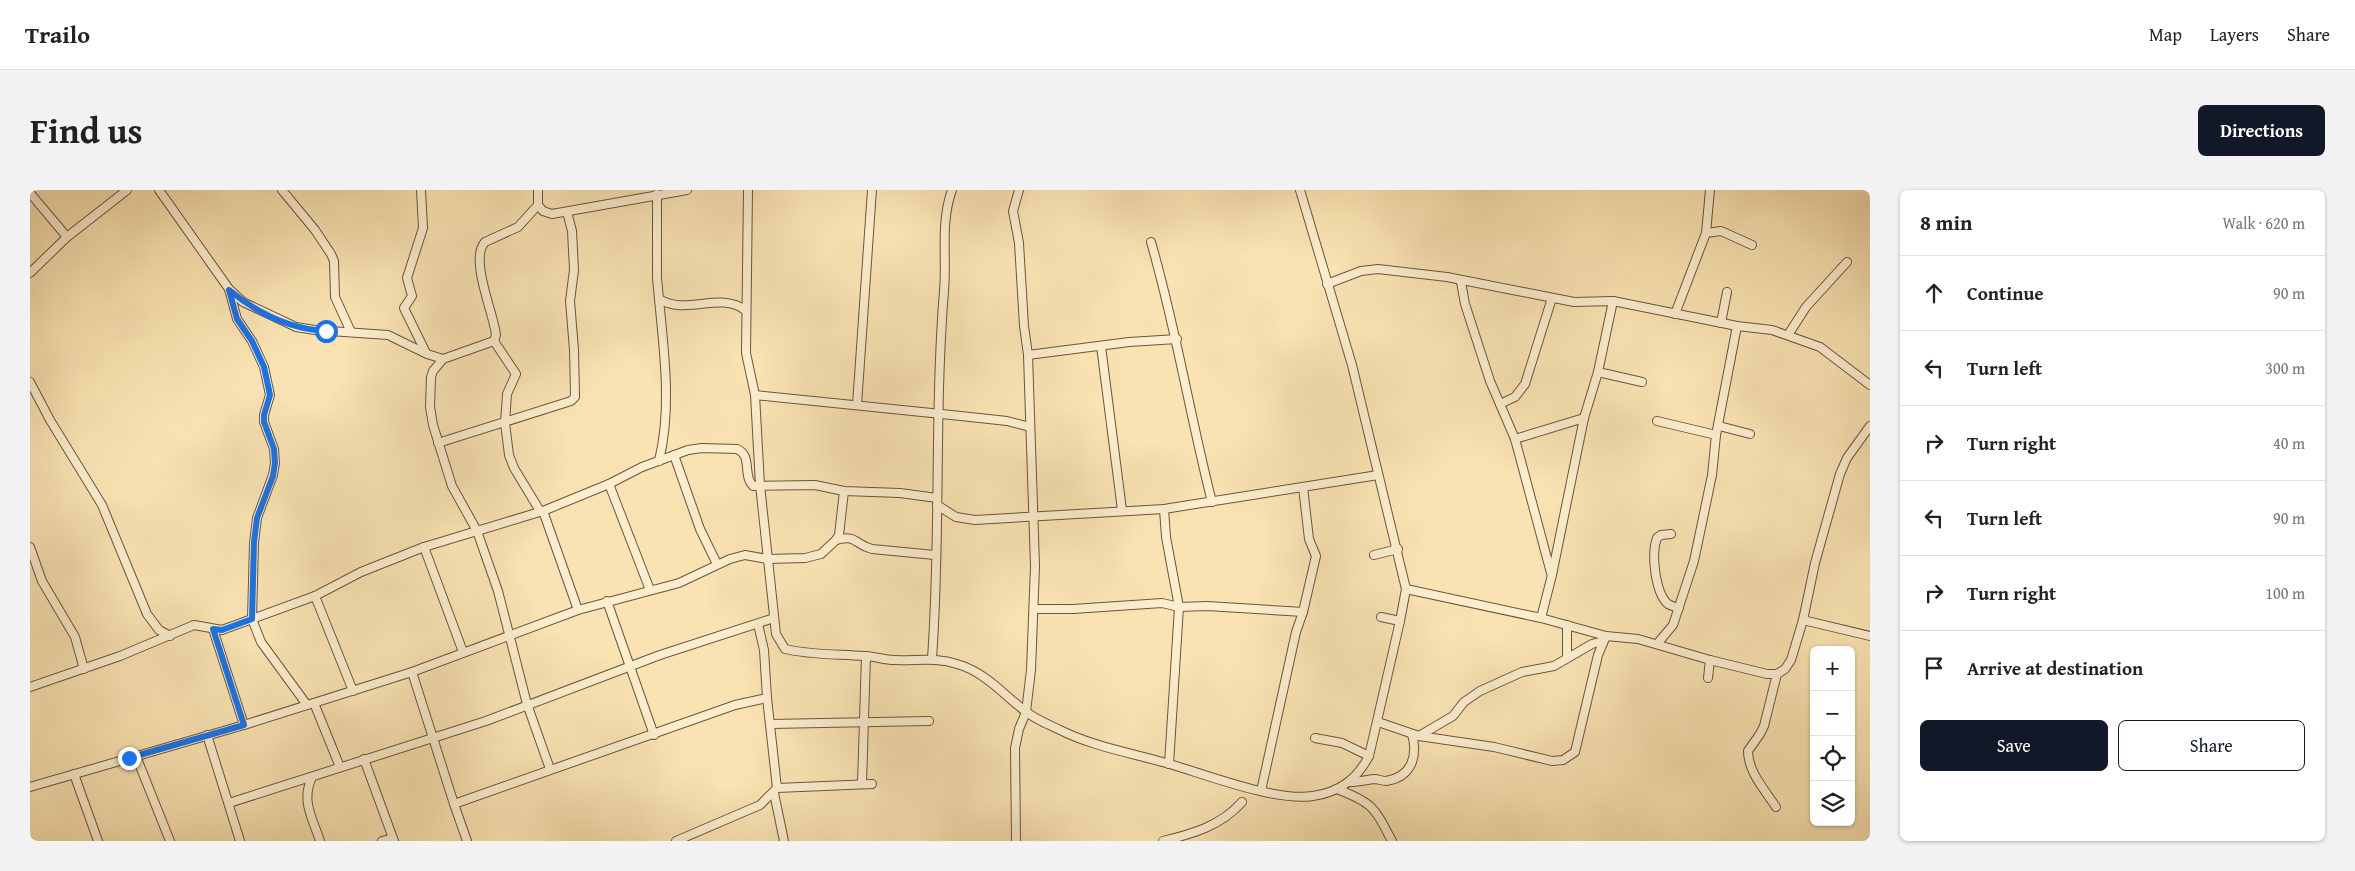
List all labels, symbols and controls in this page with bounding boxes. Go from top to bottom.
text: Trailo [25,17,90,52]
text: Map [2149,21,2182,48]
text: Layers [2210,21,2259,48]
text: Share [2287,21,2330,48]
text: Find us [30,105,143,156]
button: Directions [2198,105,2325,156]
text: 8 min [1920,207,1972,238]
text: Walk · 620 m [2222,211,2305,235]
icon: ahead [1920,279,1948,307]
text: Continue [1967,279,2044,307]
text: 90 m [2273,281,2305,305]
route start [315,320,338,343]
icon: left [1920,354,1948,382]
text: Turn left [1967,354,2042,382]
text: 300 m [2265,356,2305,380]
icon: right [1920,429,1948,457]
text: Turn right [1967,429,2056,457]
text: 40 m [2273,431,2305,455]
icon: left [1920,504,1948,532]
text: Turn left [1967,504,2042,532]
text: 90 m [2273,506,2305,530]
icon: right [1920,579,1948,607]
text: Turn right [1967,579,2056,607]
text: 100 m [2265,581,2305,605]
map controls [1810,646,1855,826]
button: + [1810,646,1855,691]
icon: arrive [1920,654,1948,682]
text: Arrive at destination [1967,654,2143,682]
button: − [1810,691,1855,736]
button: Save [1920,720,2108,771]
button: Share [2118,720,2305,771]
button: locate [1810,736,1855,781]
route end [118,747,141,770]
button: layers [1810,781,1855,826]

